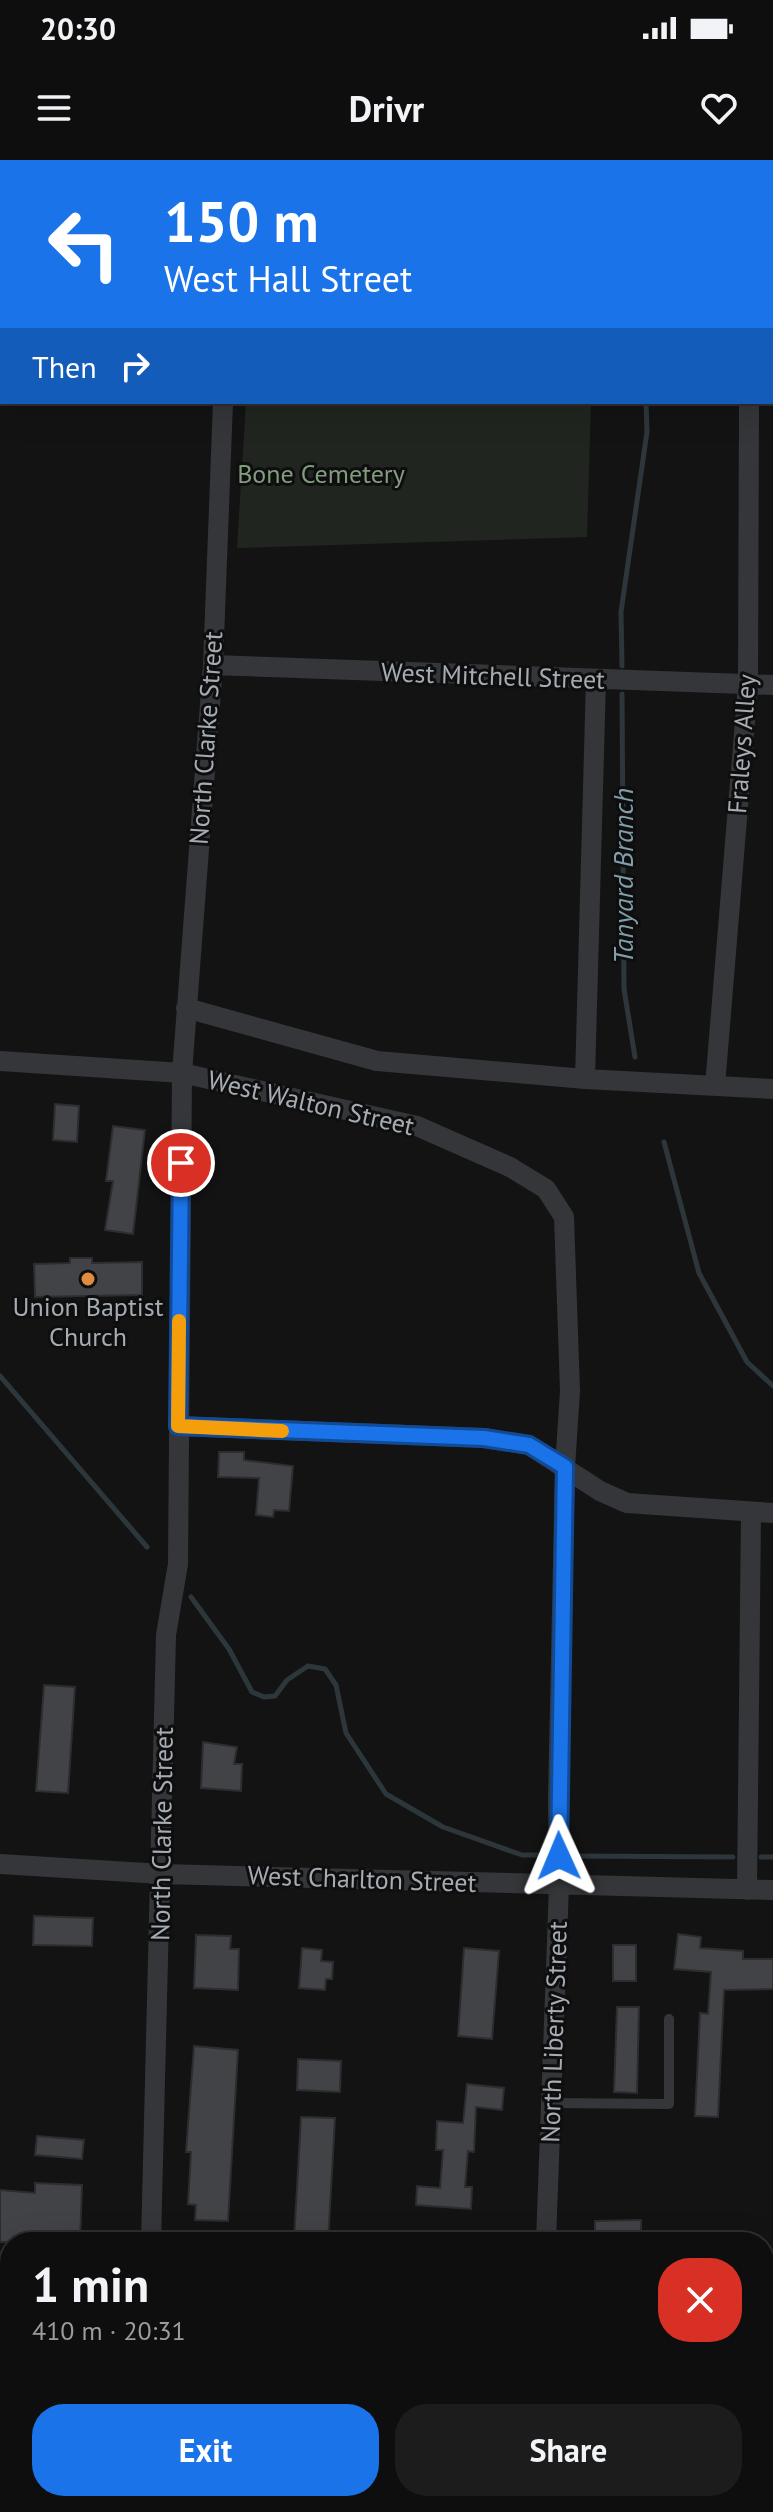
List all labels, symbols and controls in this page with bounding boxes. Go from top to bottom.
text: 20:30 [40,9,116,48]
text: Drivr [349,85,424,132]
icon: menu [32,86,76,130]
icon: heart [697,86,741,130]
text: 150 m [164,185,319,257]
icon: left [32,192,136,296]
text: West Hall Street [164,255,412,302]
icon: right [113,344,157,388]
text: Then [32,347,97,386]
park label: Bone Cemetery [237,457,405,490]
street label: North Clarke Street [182,630,229,846]
street label: West Mitchell Street [380,655,606,696]
street label: Fraleys Alley [720,673,763,815]
water label: Tanyard Branch [604,788,641,964]
street label: West Walton Street [205,1063,418,1142]
pin [147,1129,215,1197]
icon: arrive [159,1141,203,1185]
marker: Union Baptist Church [79,1270,97,1288]
place label: Union Baptist Church [13,1290,164,1353]
street label: North Clarke Street [143,1727,180,1941]
position arrow [517,1814,601,1898]
street label: West Charlton Street [247,1858,477,1899]
street label: North Liberty Street [533,1920,574,2143]
text: 1 min [32,2253,149,2315]
button: close [658,2258,742,2342]
text: 410 m · 20:31 [32,2314,186,2347]
button: Exit [32,2404,379,2496]
button: Share [395,2404,742,2496]

